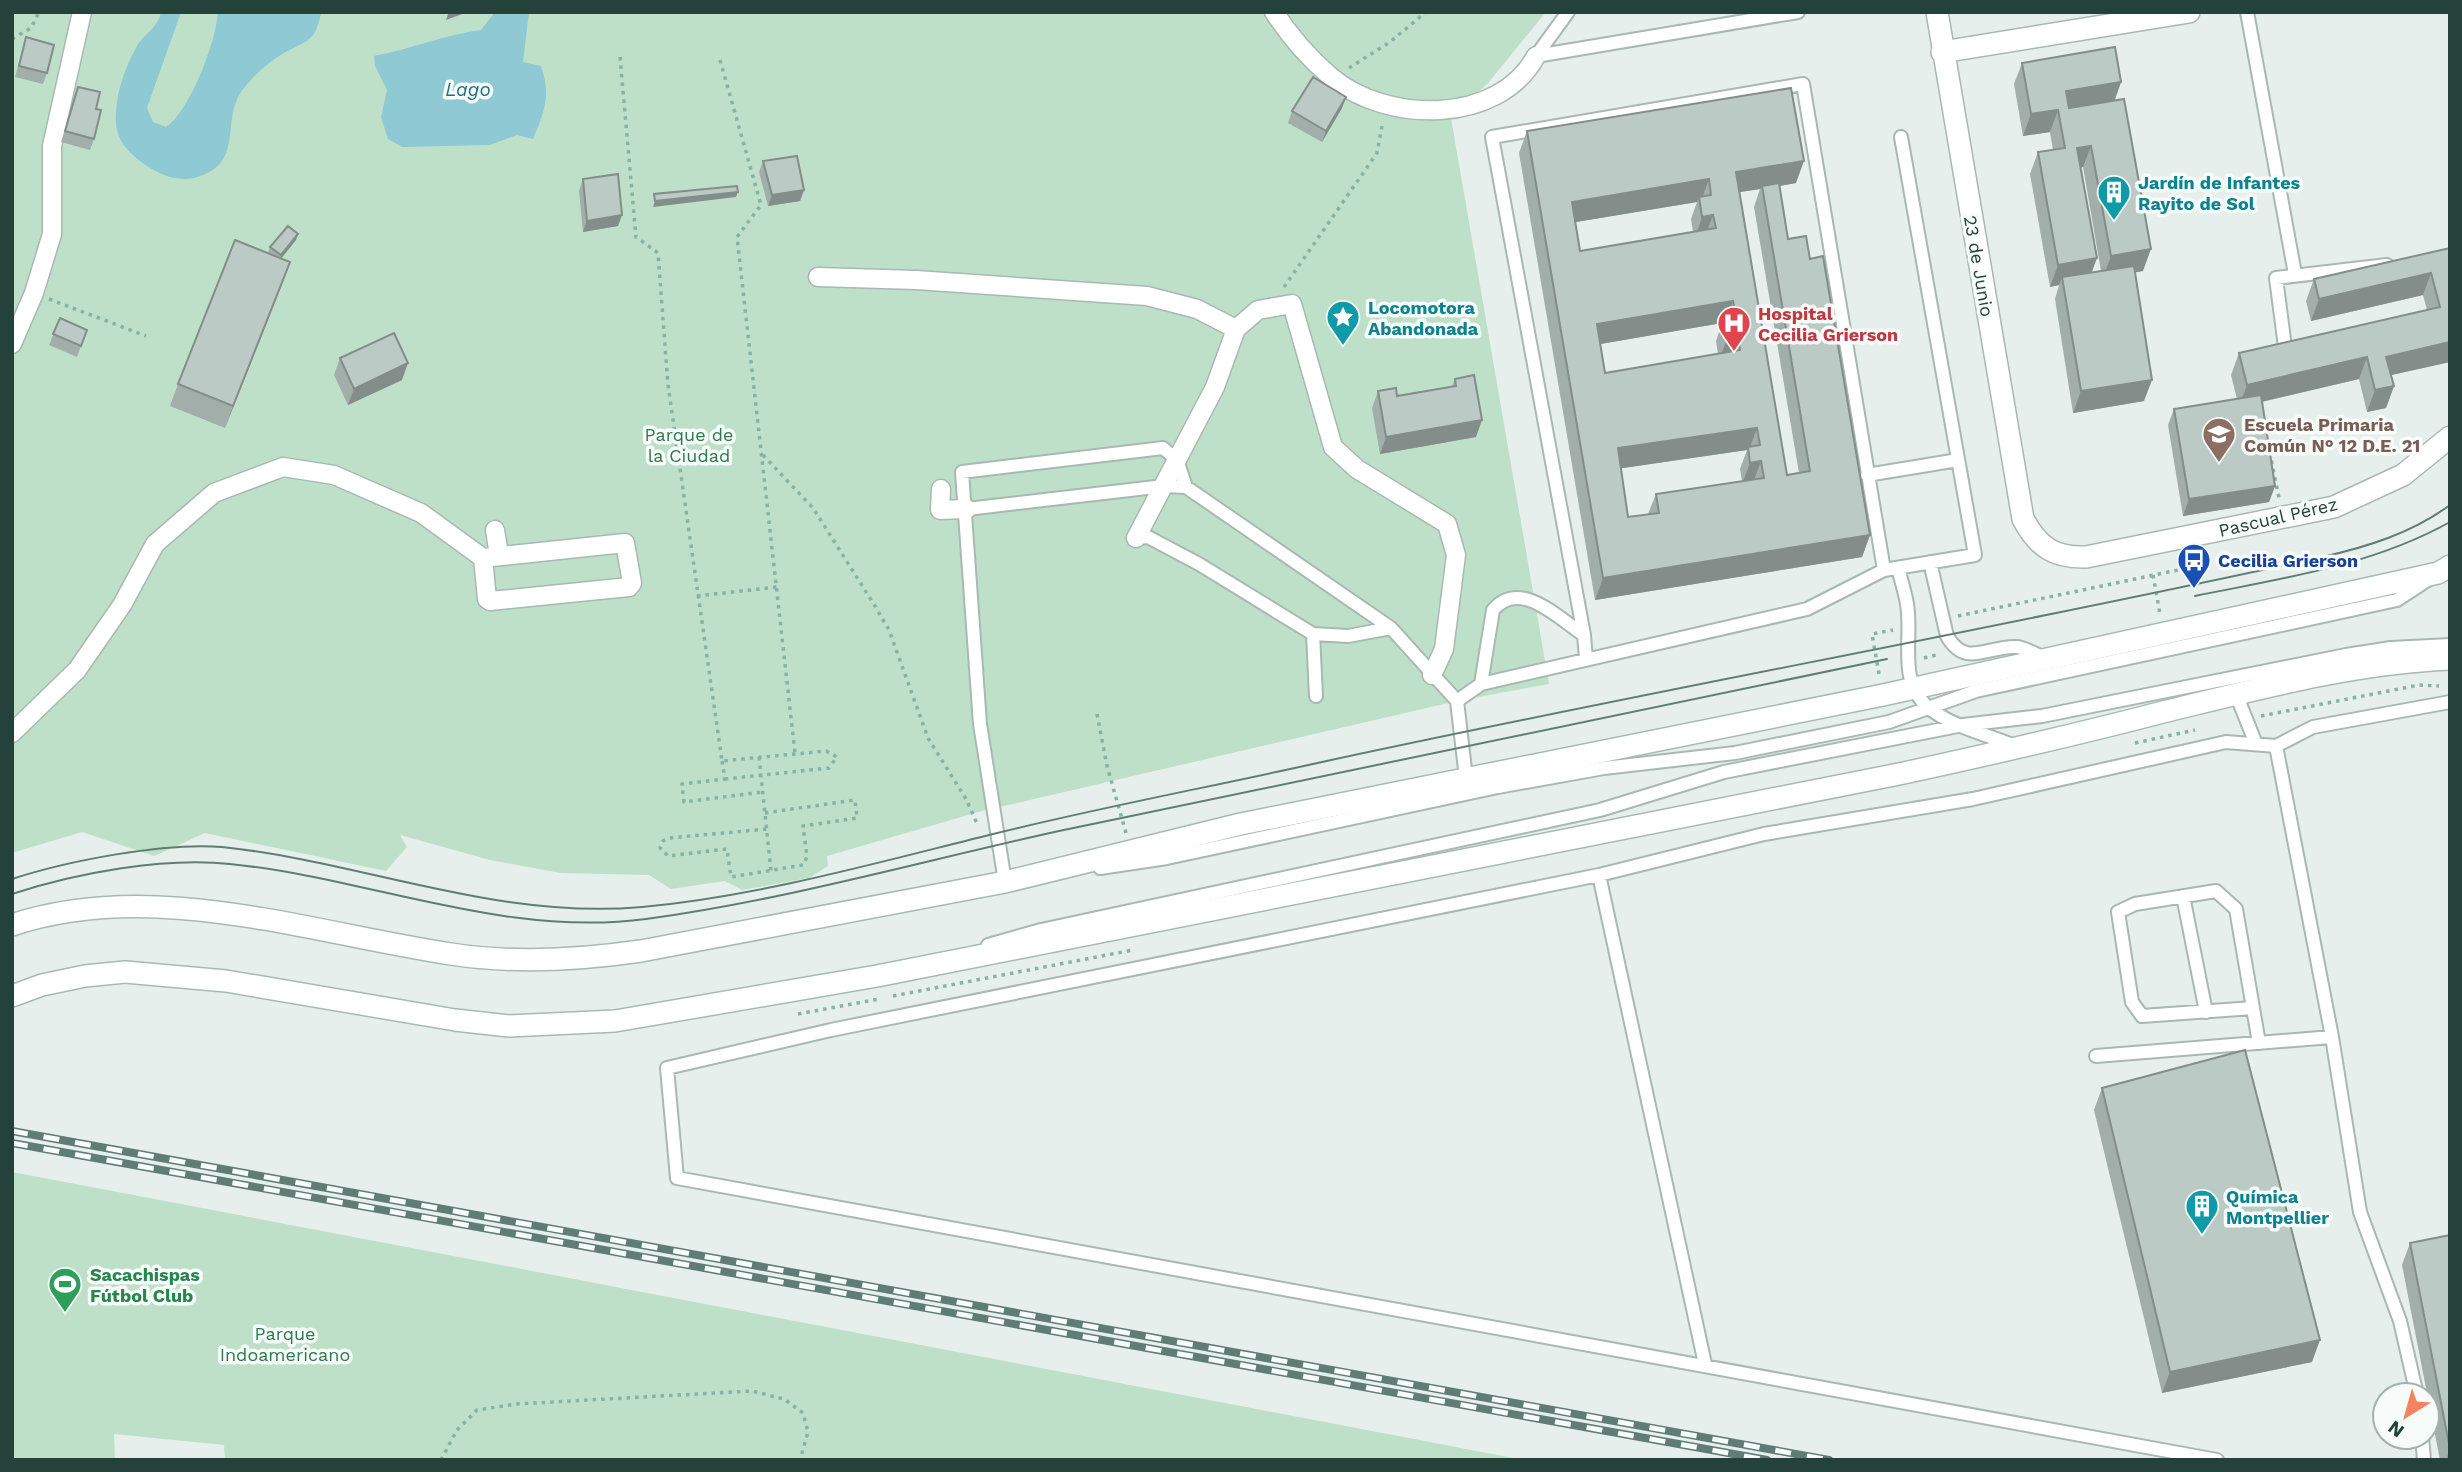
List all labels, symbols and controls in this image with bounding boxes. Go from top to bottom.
water label: Lago [445,78,491,101]
place label: Jardín de Infantes Rayito de Sol [2138,172,2301,214]
building icon: Jardín de Infantes Rayito de Sol [2095,173,2133,222]
street label: 23 de Junio [1960,214,1998,318]
place label: Locomotora Abandonada [1368,297,1479,339]
place icon: Locomotora Abandonada [1324,298,1362,347]
place label: Hospital Cecilia Grierson [1758,303,1898,345]
hospital icon: Hospital Cecilia Grierson [1715,304,1753,353]
place label: Escuela Primaria Común N° 12 D.E. 21 [2244,414,2420,456]
school or university icon: Escuela Primaria Común N° 12 D.E. 21 [2200,415,2238,464]
park label: Parque de la Ciudad [645,424,733,466]
street label: Pascual Pérez [2217,493,2339,541]
bus stop icon: Cecilia Grierson [2175,541,2213,590]
place label: Cecilia Grierson [2218,550,2358,571]
place label: Química Montpellier [2226,1186,2329,1228]
building icon: Química Montpellier [2183,1187,2221,1236]
place label: Sacachispas Fútbol Club [90,1264,200,1306]
sports icon: Sacachispas Fútbol Club [46,1265,84,1314]
park label: Parque Indoamericano [220,1323,350,1365]
north arrow [2371,1381,2441,1451]
text: N [2384,1416,2409,1443]

